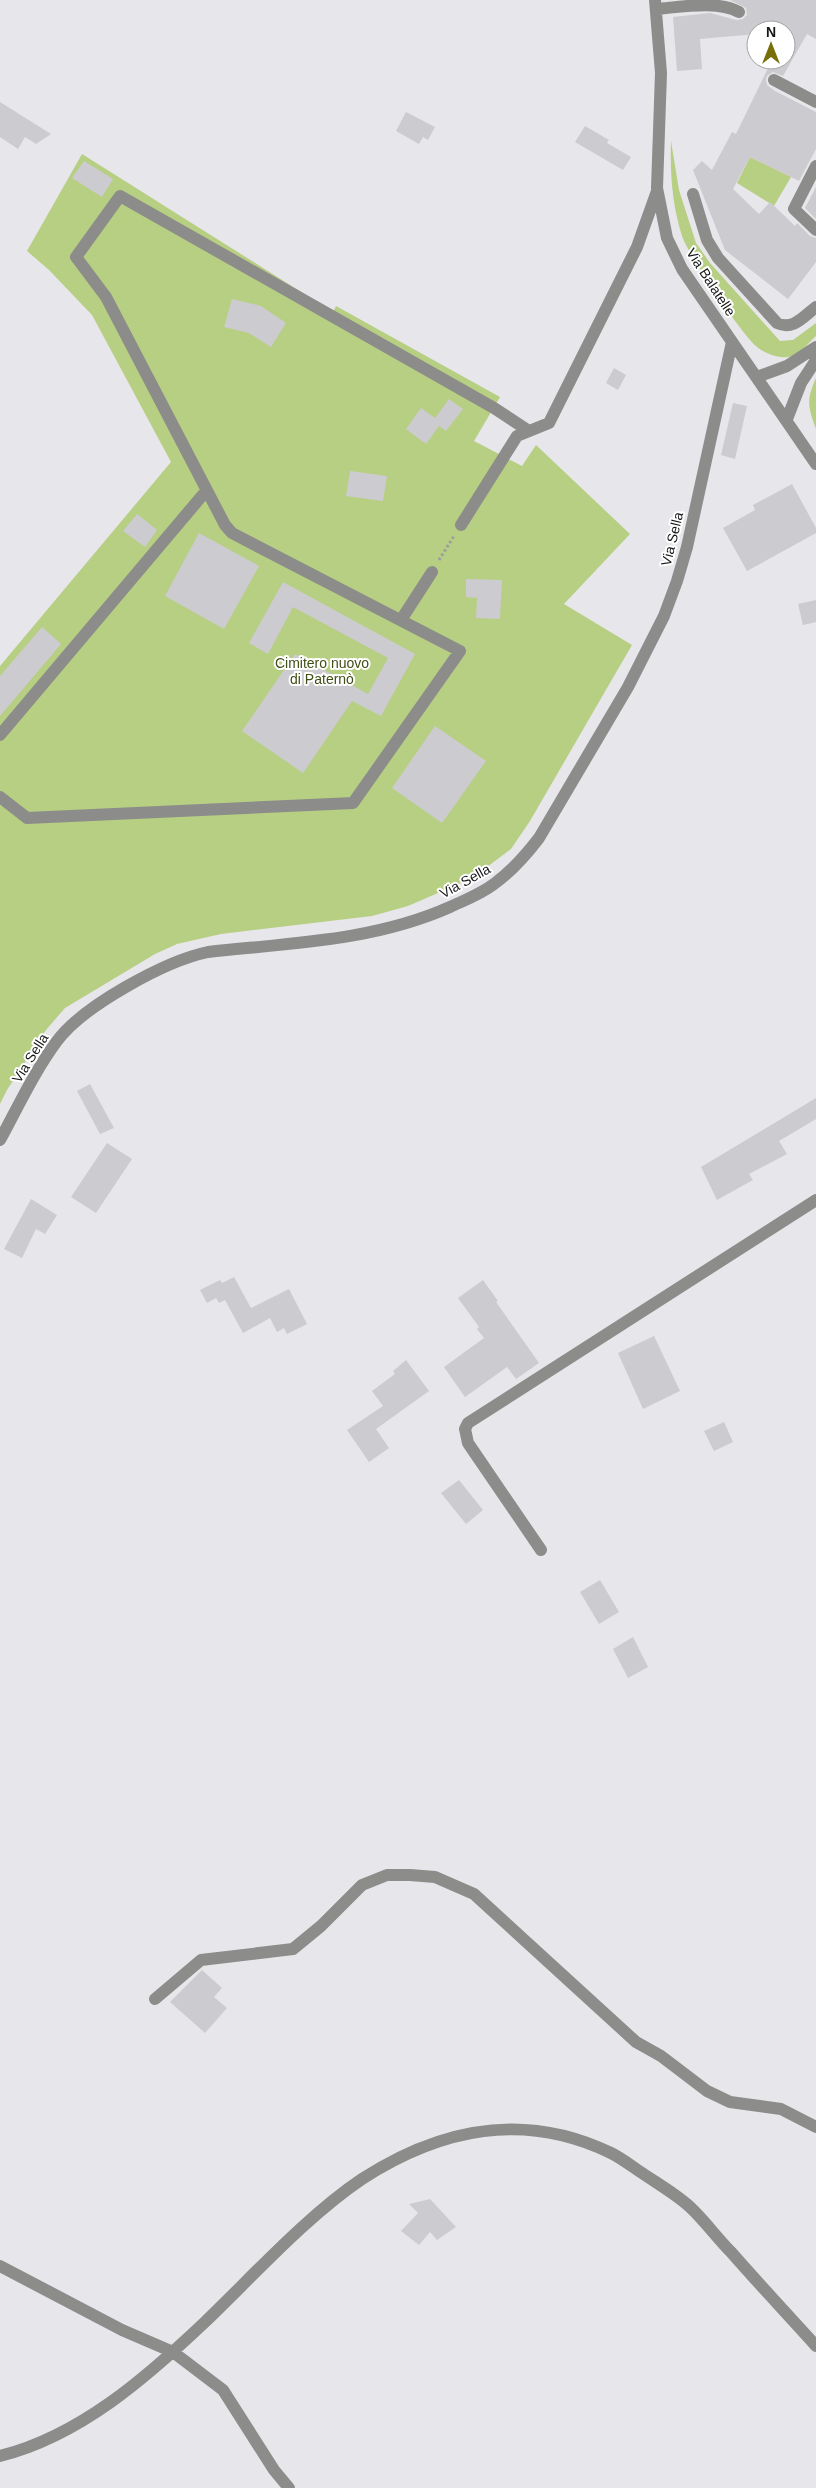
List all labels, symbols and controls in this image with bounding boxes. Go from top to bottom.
north arrow [746,20,796,70]
text: N [766,24,776,40]
street label: Via Balatelle [683,245,739,319]
street label: Via Sella [658,510,686,568]
park label: Cimitero nuovo di Paternò [275,655,369,687]
street label: Via Sella [437,861,493,901]
street label: Via Sella [9,1030,51,1086]

